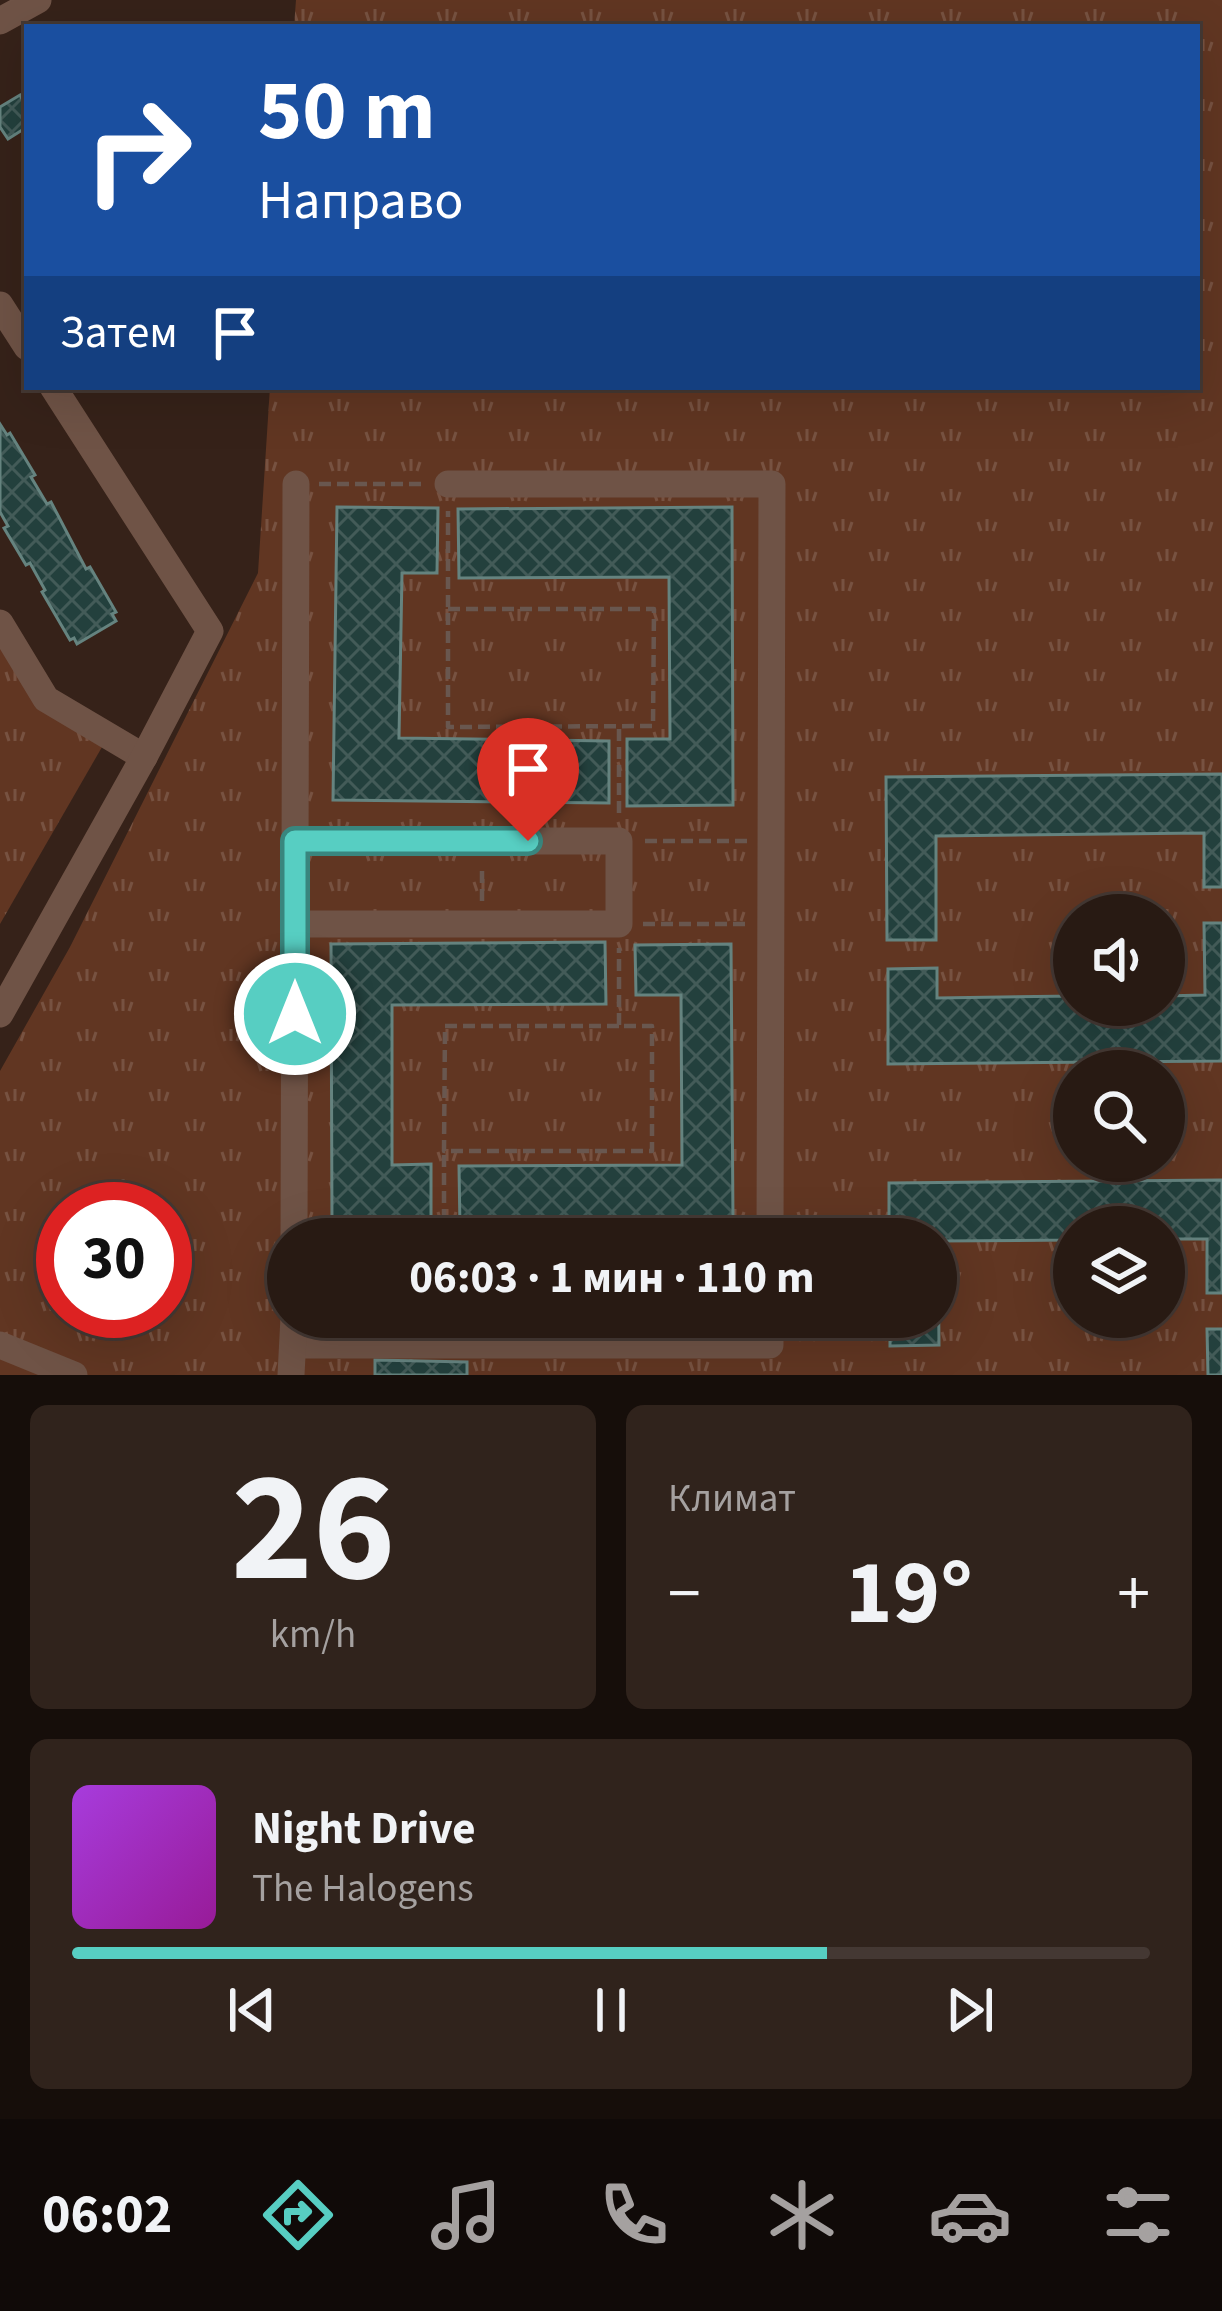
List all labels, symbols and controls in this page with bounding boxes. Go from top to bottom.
text: 50 m [258,52,436,172]
icon: right [60,72,216,228]
text: Направо [258,163,463,240]
icon: arrive [202,300,268,366]
text: Затем [60,301,178,365]
pin [477,718,579,841]
icon: arrive [495,736,561,802]
map controls [1053,894,1185,1338]
button: sound [1053,894,1185,1026]
position arrow [232,951,358,1077]
button: search [1053,1050,1185,1182]
speed limit sign: 30 [36,1182,192,1338]
button: layers [1053,1206,1185,1338]
text: 06:03 · 1 мин · 110 m [409,1246,815,1310]
text: 26 [231,1418,395,1640]
text: Климат [668,1471,796,1527]
text: 19° [845,1530,973,1658]
text: − [668,1547,701,1641]
text: + [1117,1547,1150,1641]
text: km/h [270,1607,356,1663]
text: Night Drive [252,1797,476,1861]
text: The Halogens [252,1861,474,1917]
icon: previous [219,1977,285,2043]
icon: pause [578,1977,644,2043]
icon: next [937,1977,1003,2043]
icon: directions [256,2173,340,2257]
icon: music [424,2173,508,2257]
icon: phone [592,2173,676,2257]
icon: climate [760,2173,844,2257]
icon: car [928,2173,1012,2257]
icon: filters [1096,2173,1180,2257]
text: 06:02 [42,2177,172,2254]

